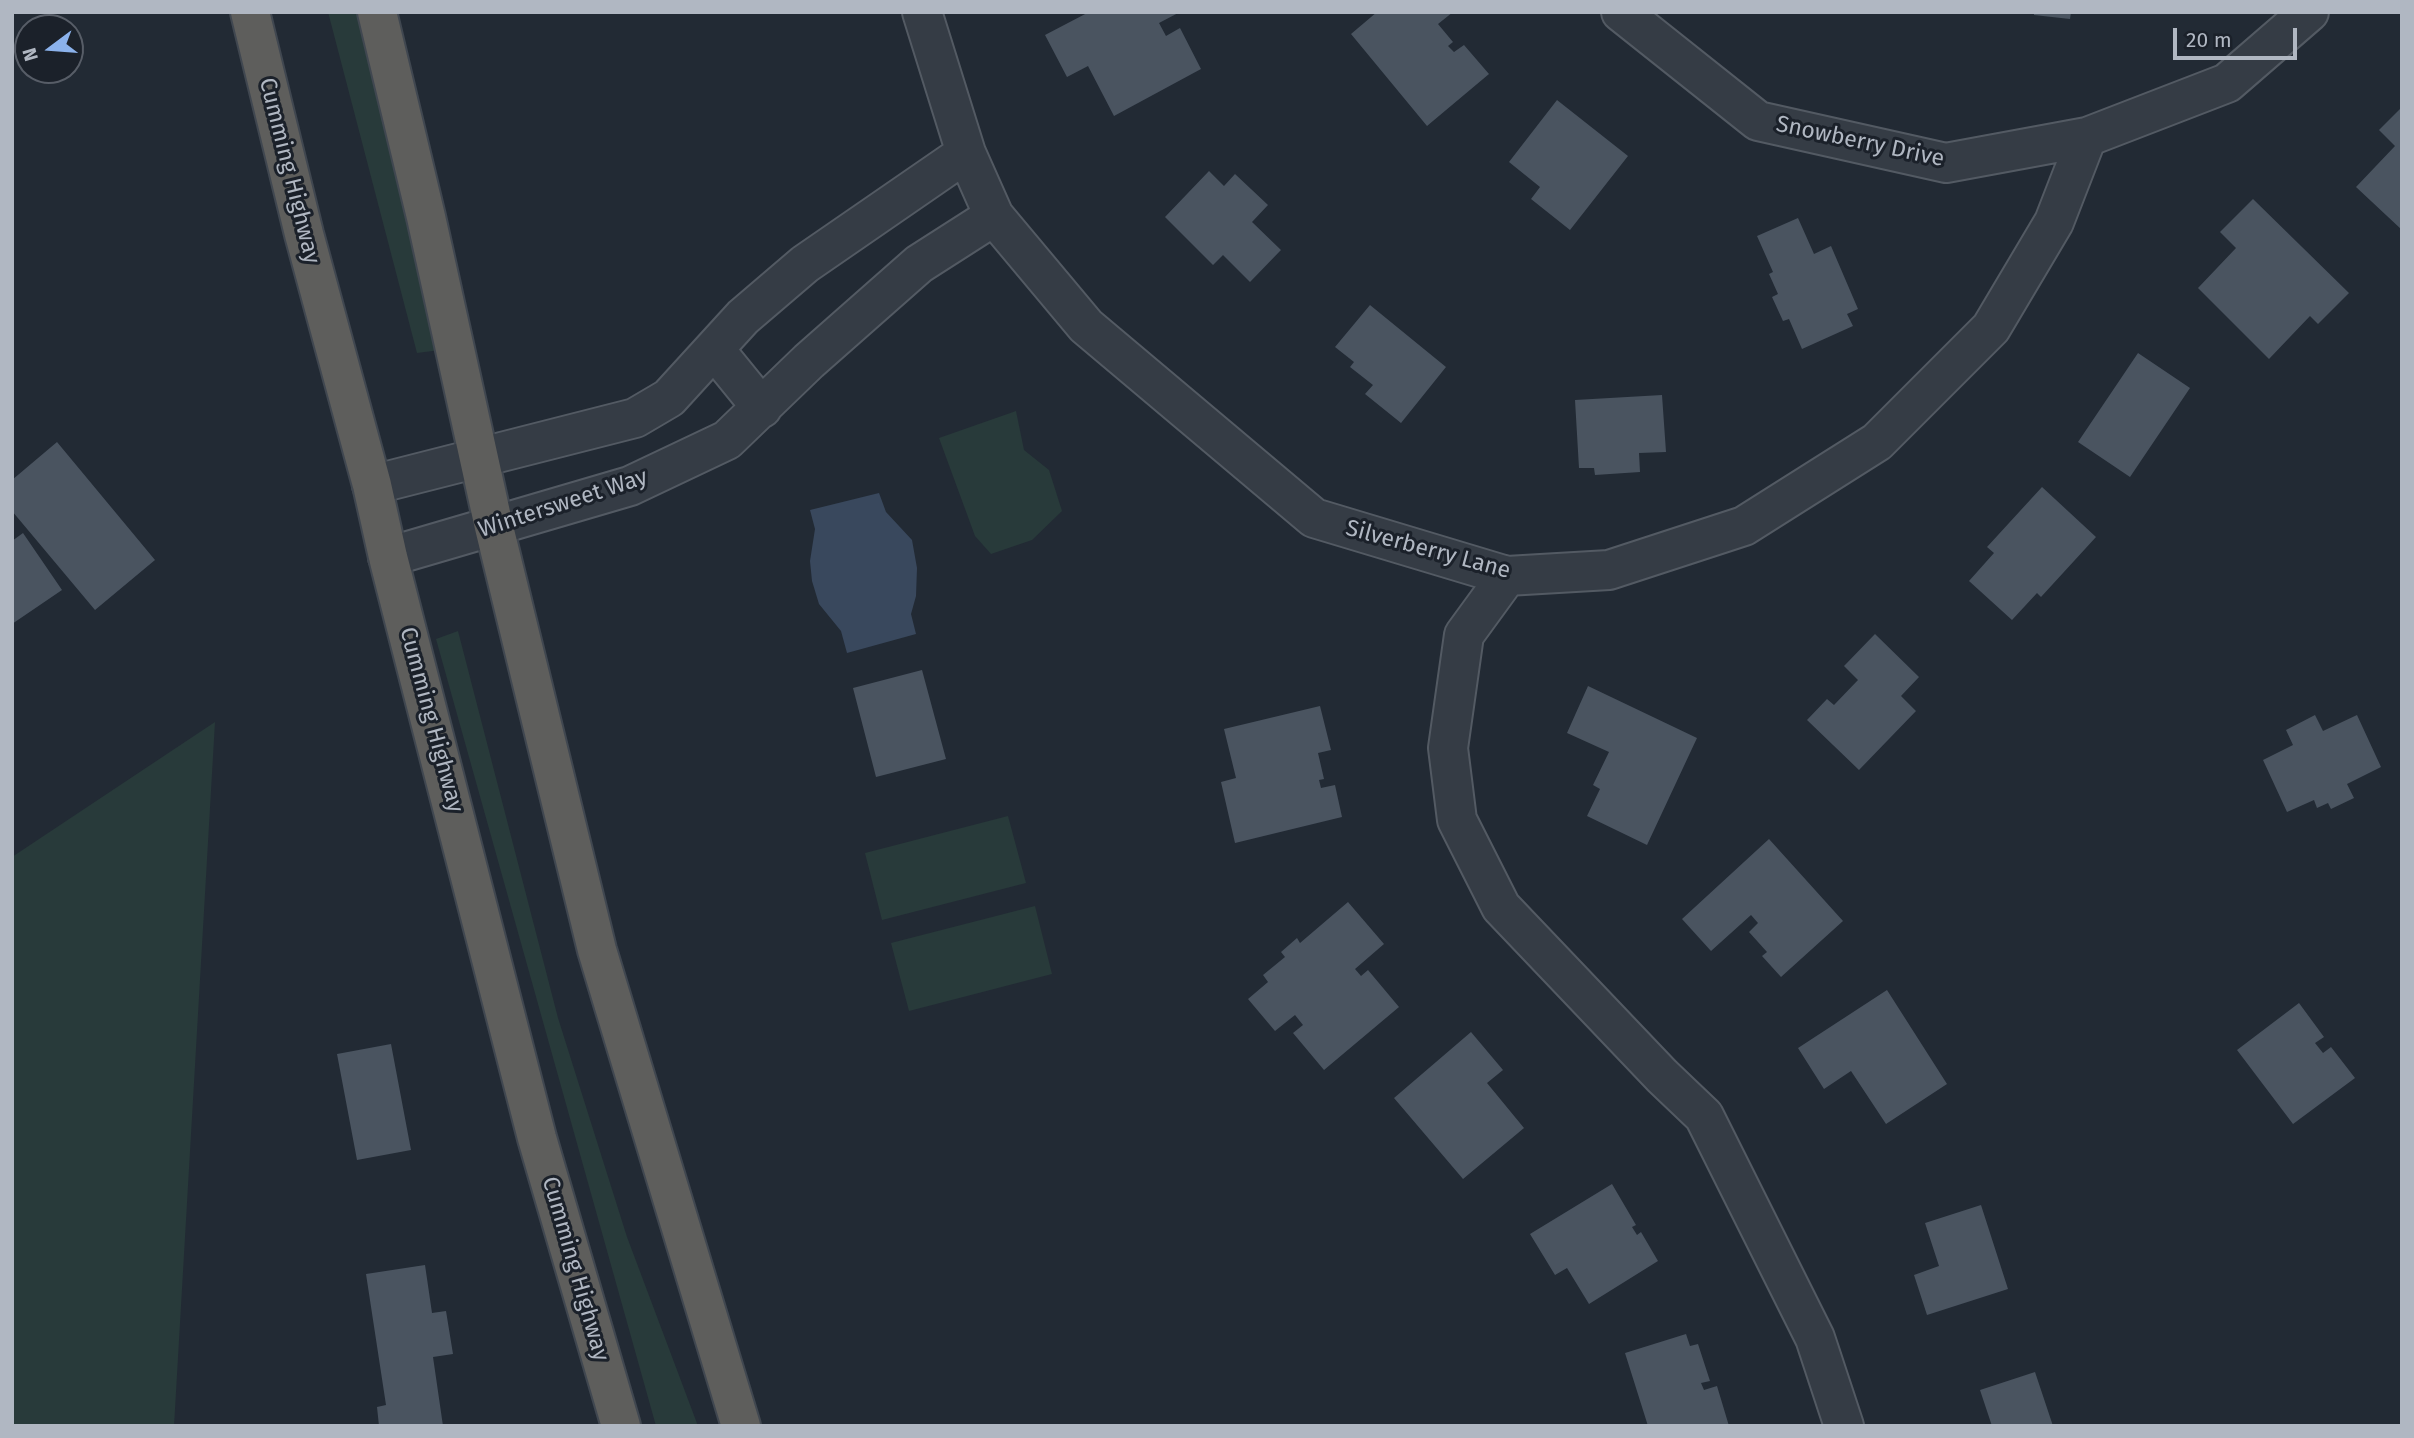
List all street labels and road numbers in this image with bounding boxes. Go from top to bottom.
street label: Cumming Highway [253,75,325,267]
street label: Snowberry Drive [1773,111,1947,173]
street label: Wintersweet Way [475,464,651,544]
street label: Silverberry Lane [1343,515,1513,585]
street label: Cumming Highway [393,624,469,816]
street label: Cumming Highway [535,1174,615,1364]

